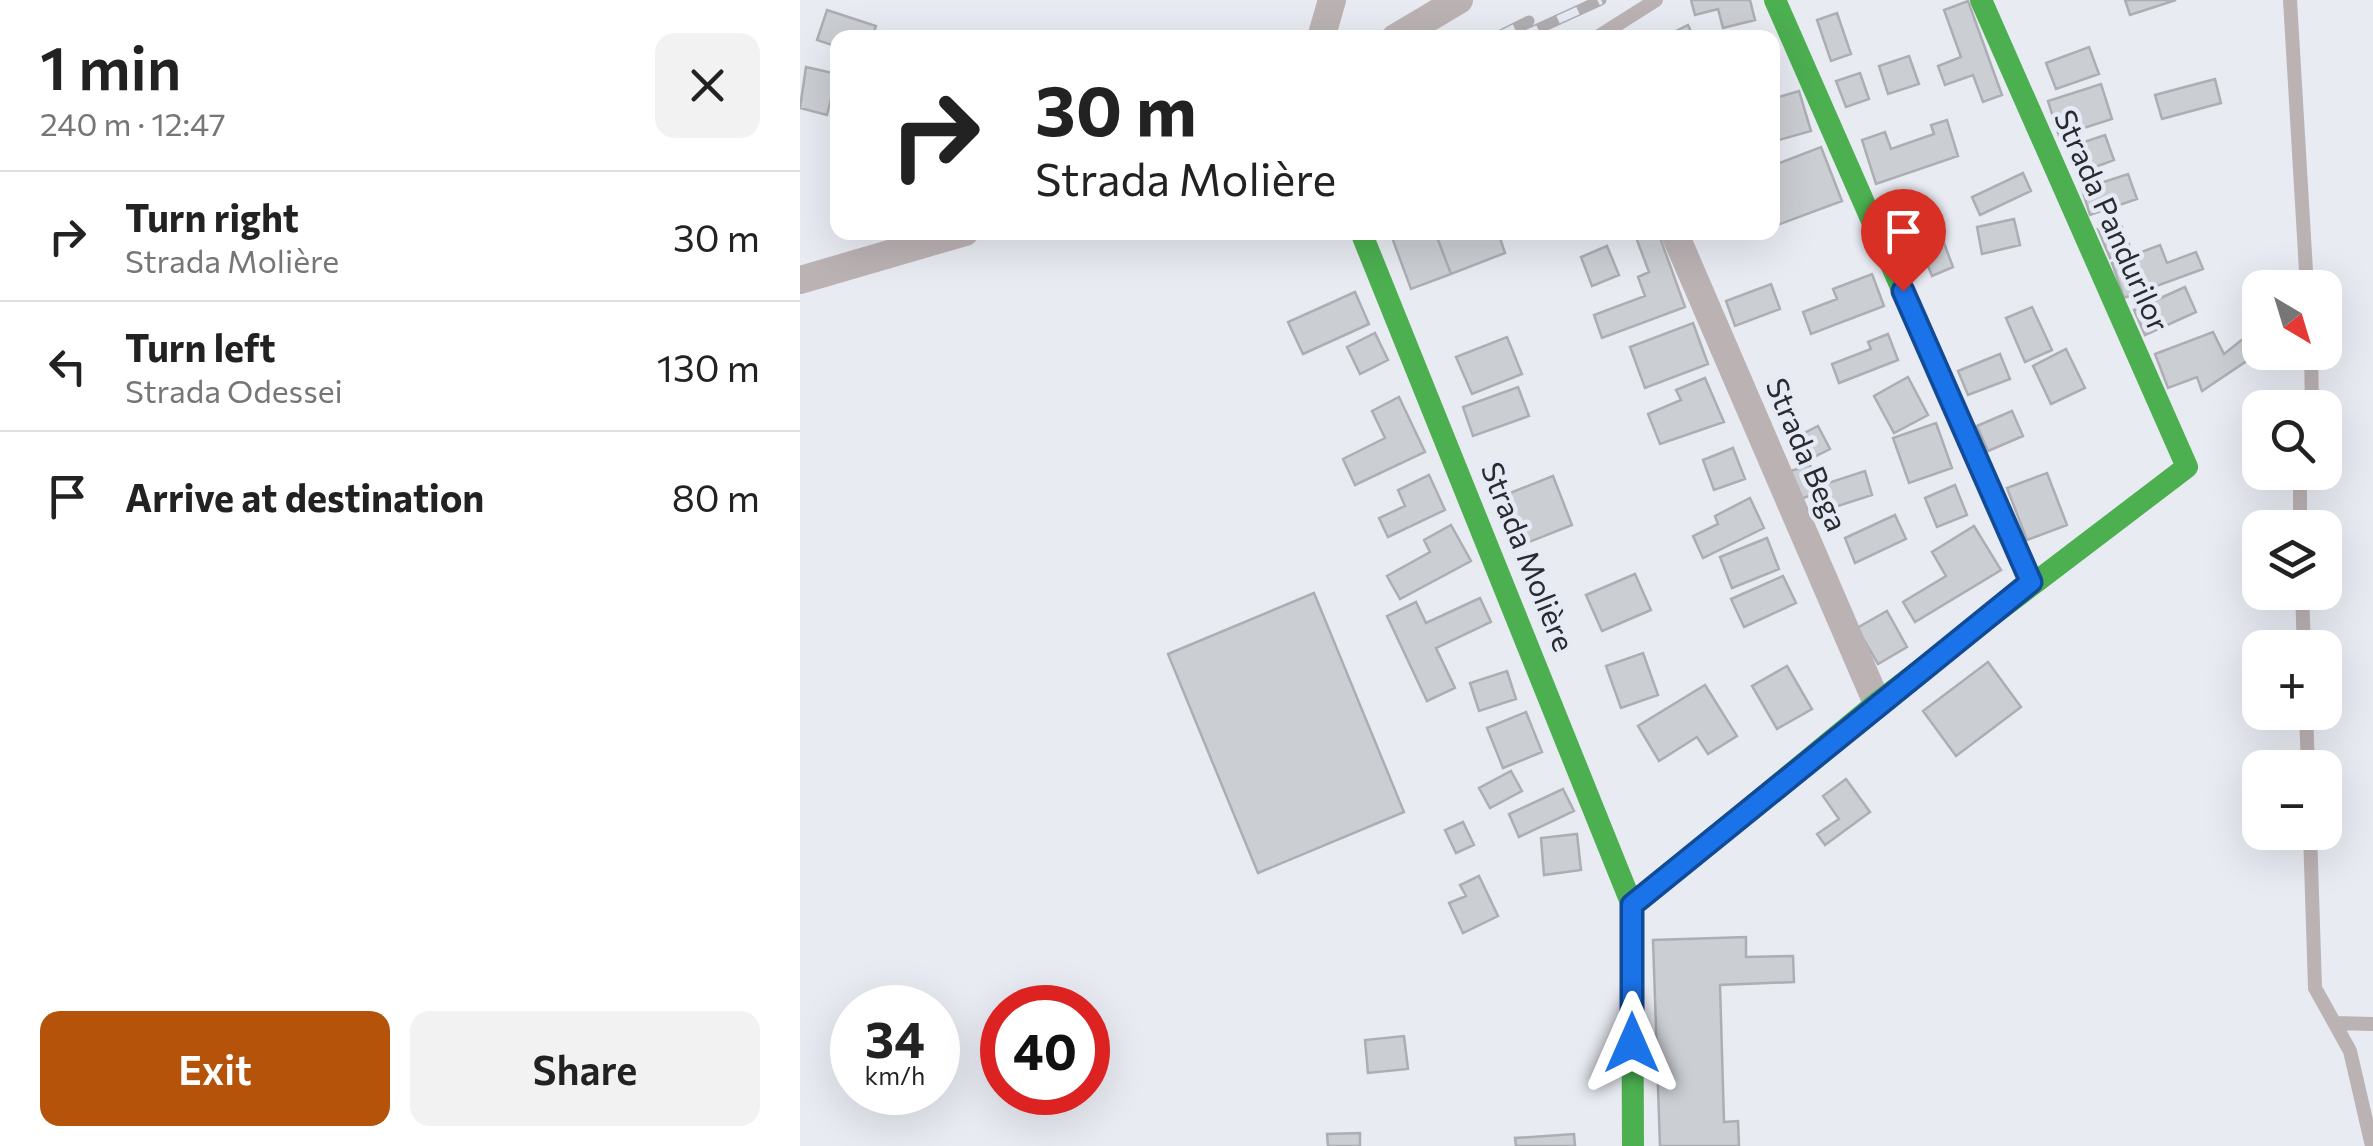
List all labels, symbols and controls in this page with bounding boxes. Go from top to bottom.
text: 1 min [40,29,181,102]
button: close [655,33,760,138]
text: 30 m [1035,65,1197,150]
icon: right [870,70,1000,200]
text: 240 m · 12:47 [40,103,226,143]
street label: Strada Pandurilor [2048,103,2179,337]
text: Strada Molière [1035,150,1336,205]
pin [1861,189,1946,292]
text: Turn right [125,193,299,240]
icon: arrive [1876,204,1931,259]
icon: right [40,209,95,264]
text: 30 m [673,213,760,260]
text: Strada Molière [125,240,339,280]
north arrow [2242,270,2342,370]
map controls [2242,270,2342,850]
text: Turn left [125,323,276,370]
icon: left [40,339,95,394]
text: 130 m [657,343,760,390]
text: Strada Odessei [125,370,343,410]
street label: Strada Bega [1759,372,1857,536]
button: search [2242,390,2342,490]
street label: Strada Molière [1475,456,1584,656]
icon: arrive [40,469,95,524]
text: Arrive at destination [125,473,484,520]
text: 80 m [672,473,760,520]
button: layers [2242,510,2342,610]
button: + [2242,630,2342,730]
button: − [2242,750,2342,850]
speed limit sign: 40 [980,985,1110,1115]
position arrow [1580,991,1684,1095]
text: 34 [865,1007,925,1068]
button: Exit [40,1011,390,1126]
button: Share [410,1011,760,1126]
text: km/h [865,1060,925,1090]

